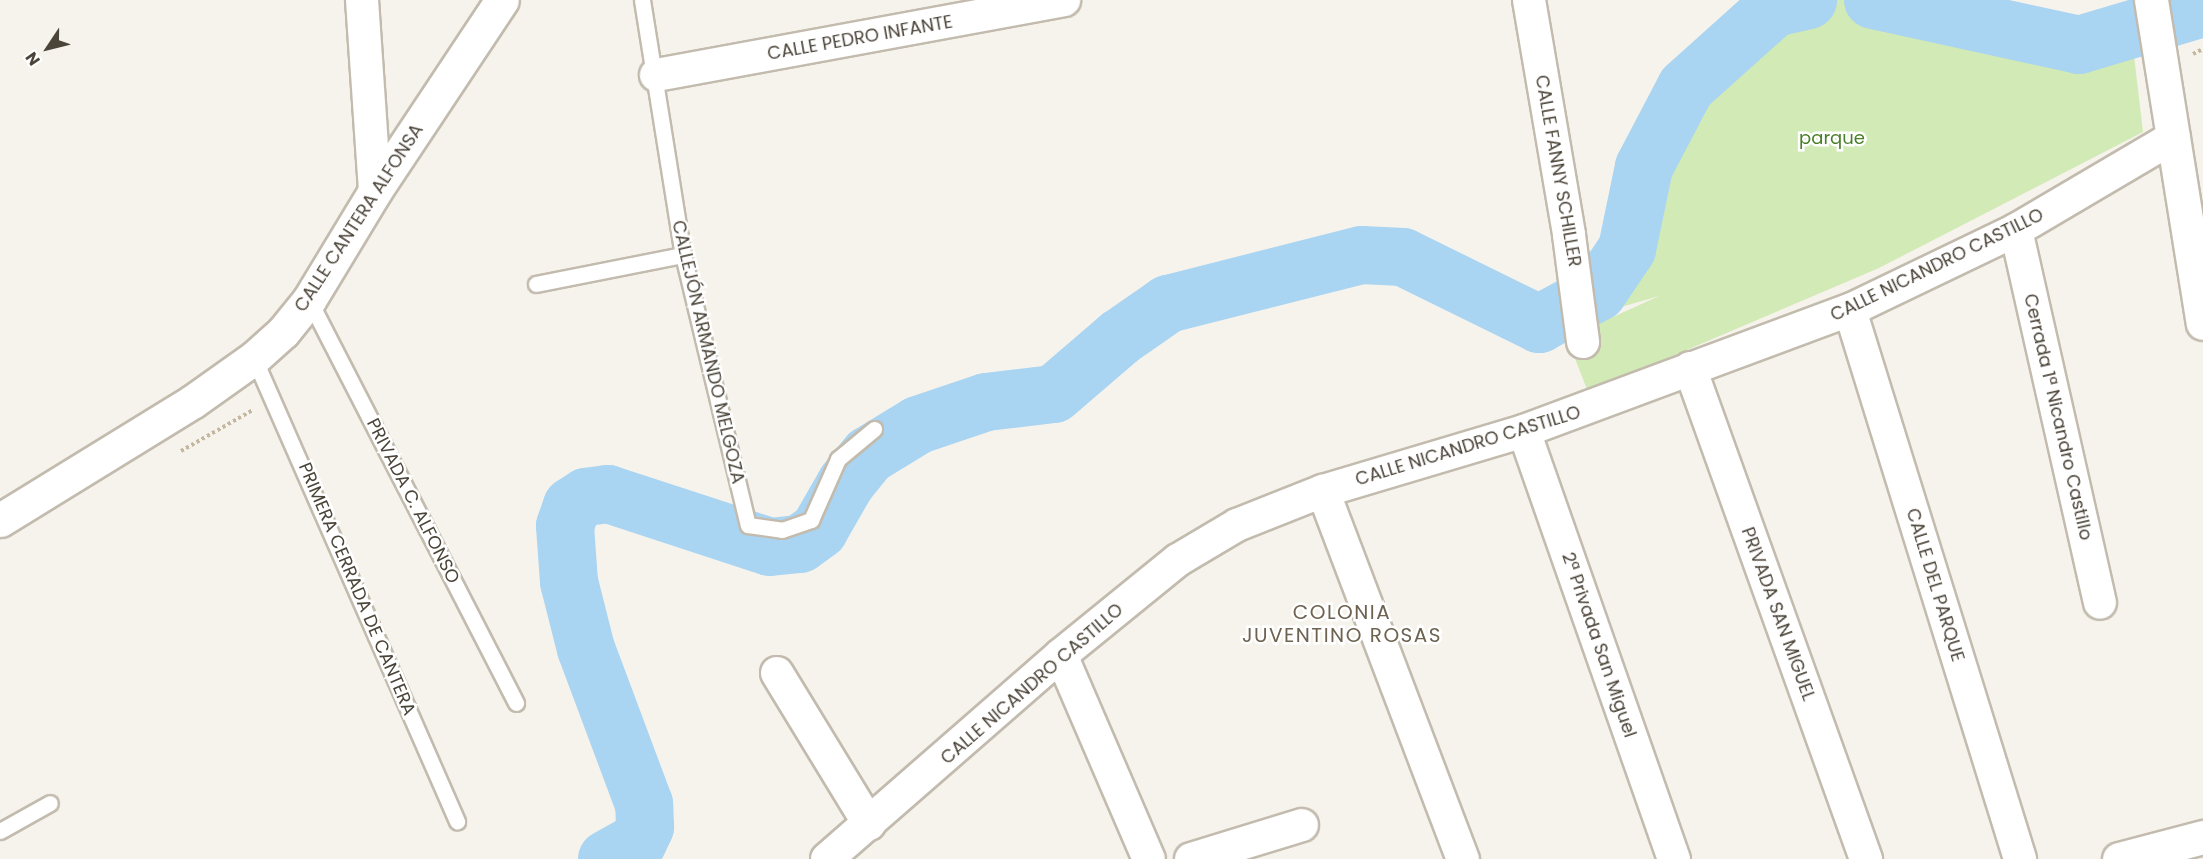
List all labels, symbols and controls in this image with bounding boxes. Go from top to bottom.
street label: CALLE PEDRO INFANTE [766,11,954,65]
north arrow [18,18,78,78]
text: N [20,47,46,70]
street label: CALLE FANNY SCHILLER [1530,73,1586,269]
street label: CALLE CANTERA ALFONSA [290,120,428,316]
park label: parque [1799,127,1865,149]
street label: CALLE NICANDRO CASTILLO [1827,204,2047,326]
street label: CALLEJÓN ARMANDO MELGOZA [667,218,749,486]
street label: Cerrada 1ª Nicandro Castillo [2019,292,2097,542]
street label: CALLE NICANDRO CASTILLO [1353,401,1583,491]
street label: PRIVADA C. ALFONSO [362,415,464,587]
street label: PRIMERA CERRADA DE CANTERA [294,459,420,719]
street label: CALLE DEL PARQUE [1901,506,1969,664]
street label: PRIVADA SAN MIGUEL [1737,524,1819,704]
street label: 2ª Privada San Miguel [1557,550,1641,740]
street label: CALLE NICANDRO CASTILLO [936,599,1128,769]
district label: COLONIA JUVENTINO ROSAS [1242,600,1442,647]

